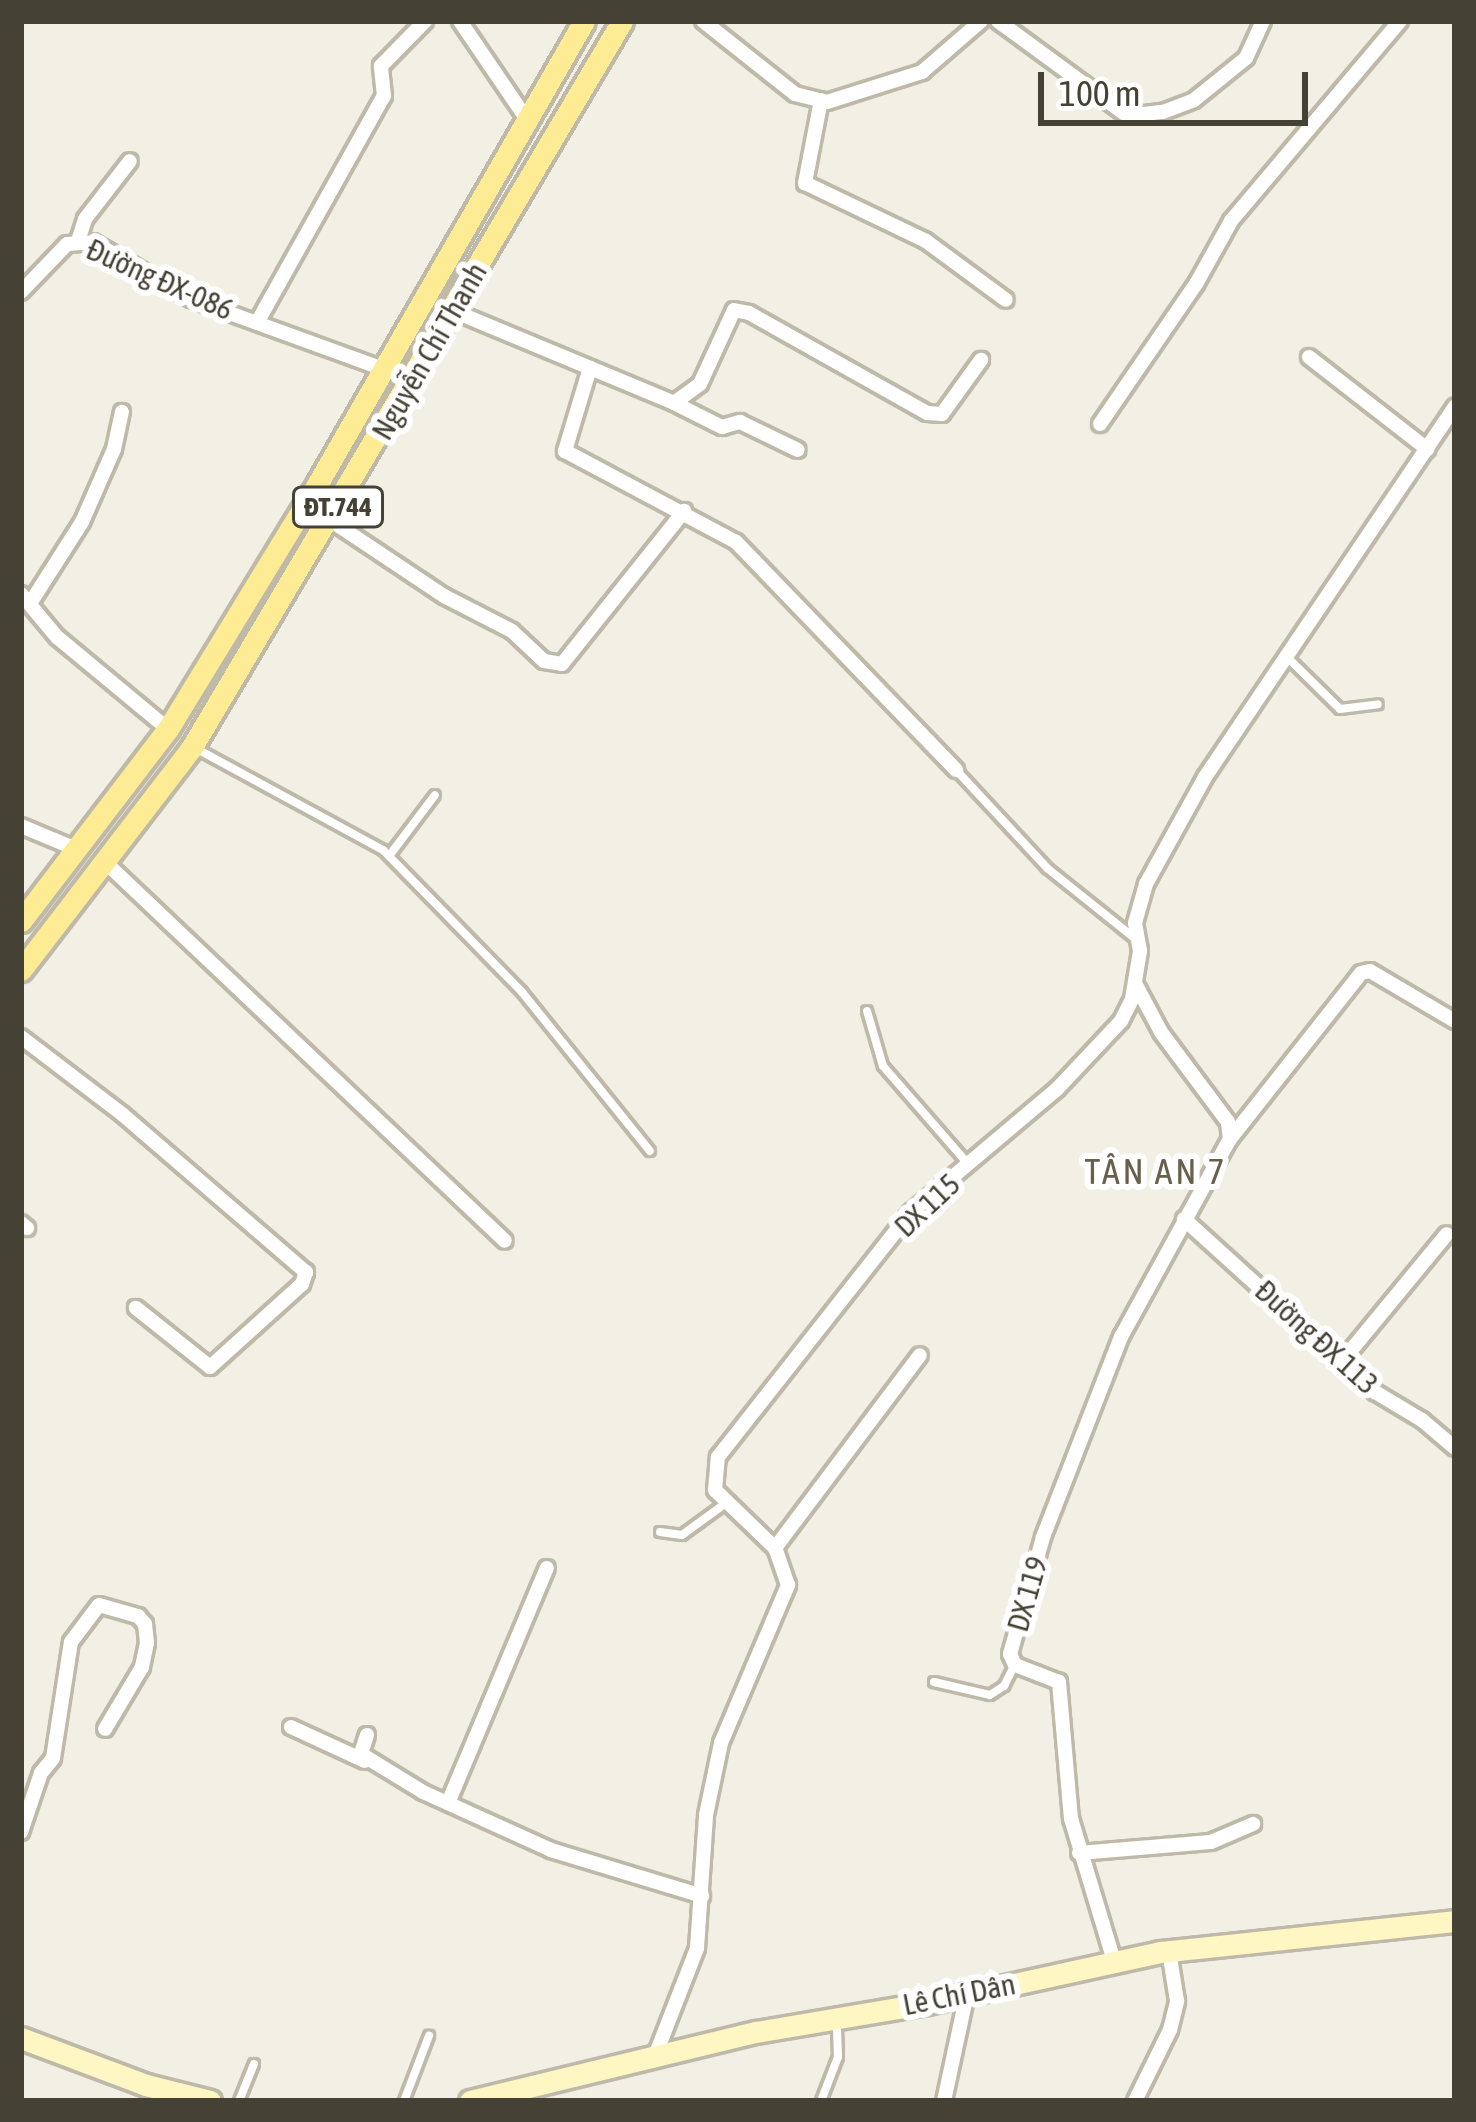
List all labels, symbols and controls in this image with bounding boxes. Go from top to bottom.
scale bar [1044,48,1314,122]
text: 100 m [1059,72,1141,114]
street label: Đường ĐX-086 [81,231,239,327]
street label: Nguyễn Chí Thanh [364,256,494,446]
road number: ĐT.744 [290,486,386,528]
district label: TÂN AN 7 [1085,1150,1227,1194]
street label: DX 115 [887,1166,967,1244]
street label: Đường ĐX 113 [1248,1272,1386,1402]
street label: DX 119 [999,1552,1055,1636]
street label: Lê Chí Dân [900,1965,1018,2023]

